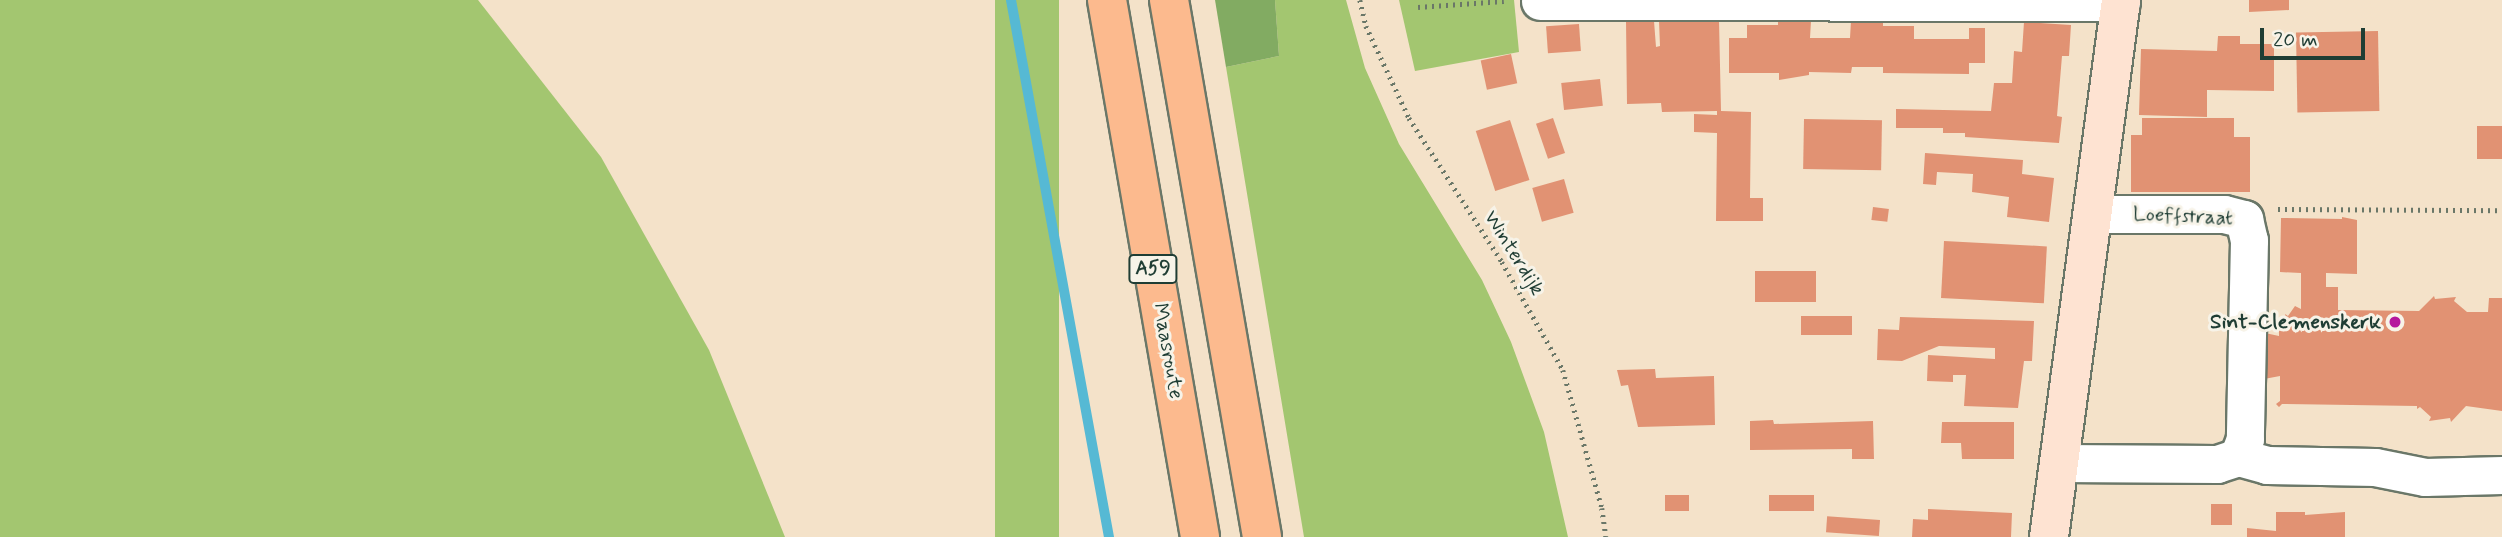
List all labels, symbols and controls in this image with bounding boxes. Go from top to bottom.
scale bar [2264,14,2369,58]
text: 20 m [2273,26,2318,54]
street label: Loeffstraat [2132,201,2234,231]
street label: Winterdijk [1478,206,1550,300]
road number: A59 [1127,254,1179,284]
street label: Maasroute [1147,301,1189,401]
place label: Sint-Clemenskerk [2210,309,2381,335]
marker: Sint-Clemenskerk [2387,314,2403,330]

